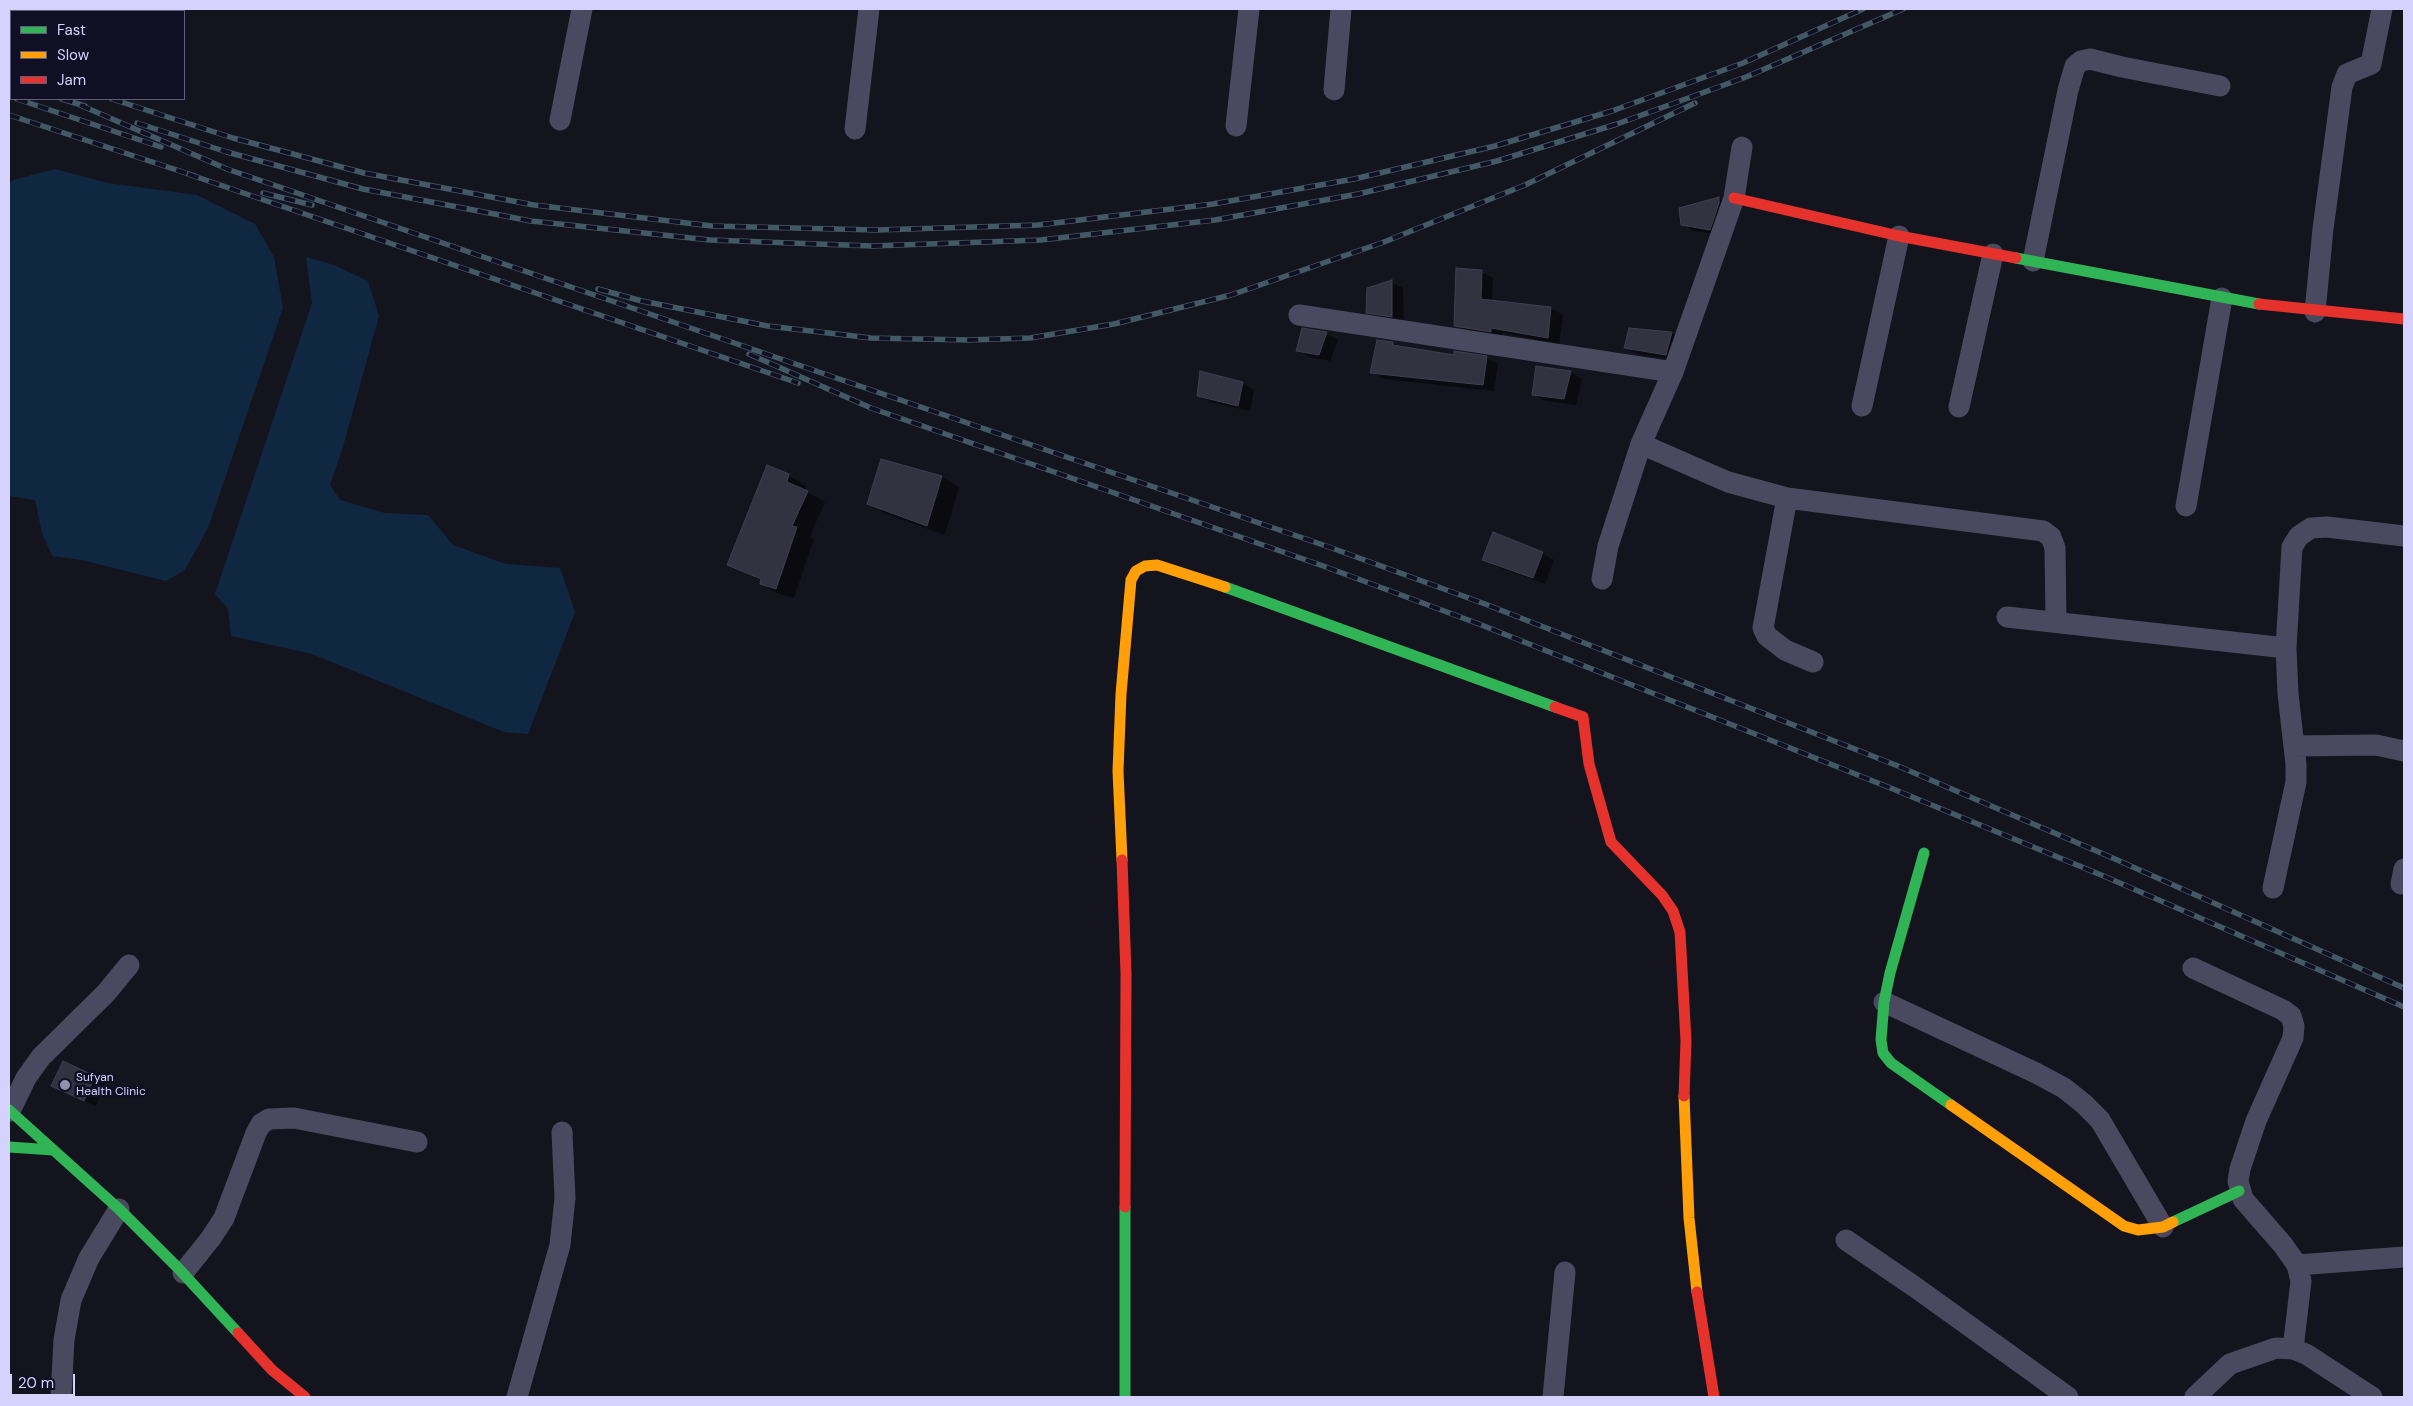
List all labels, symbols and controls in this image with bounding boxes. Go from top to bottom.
legend [10,10,185,100]
text: Fast [57,20,86,40]
text: Slow [57,45,89,65]
text: Jam [57,70,86,90]
place label: Sufyan Health Clinic [76,1071,146,1099]
marker: Sufyan Health Clinic [58,1078,72,1092]
scale bar [12,1364,78,1396]
text: 20 m [18,1373,54,1393]

